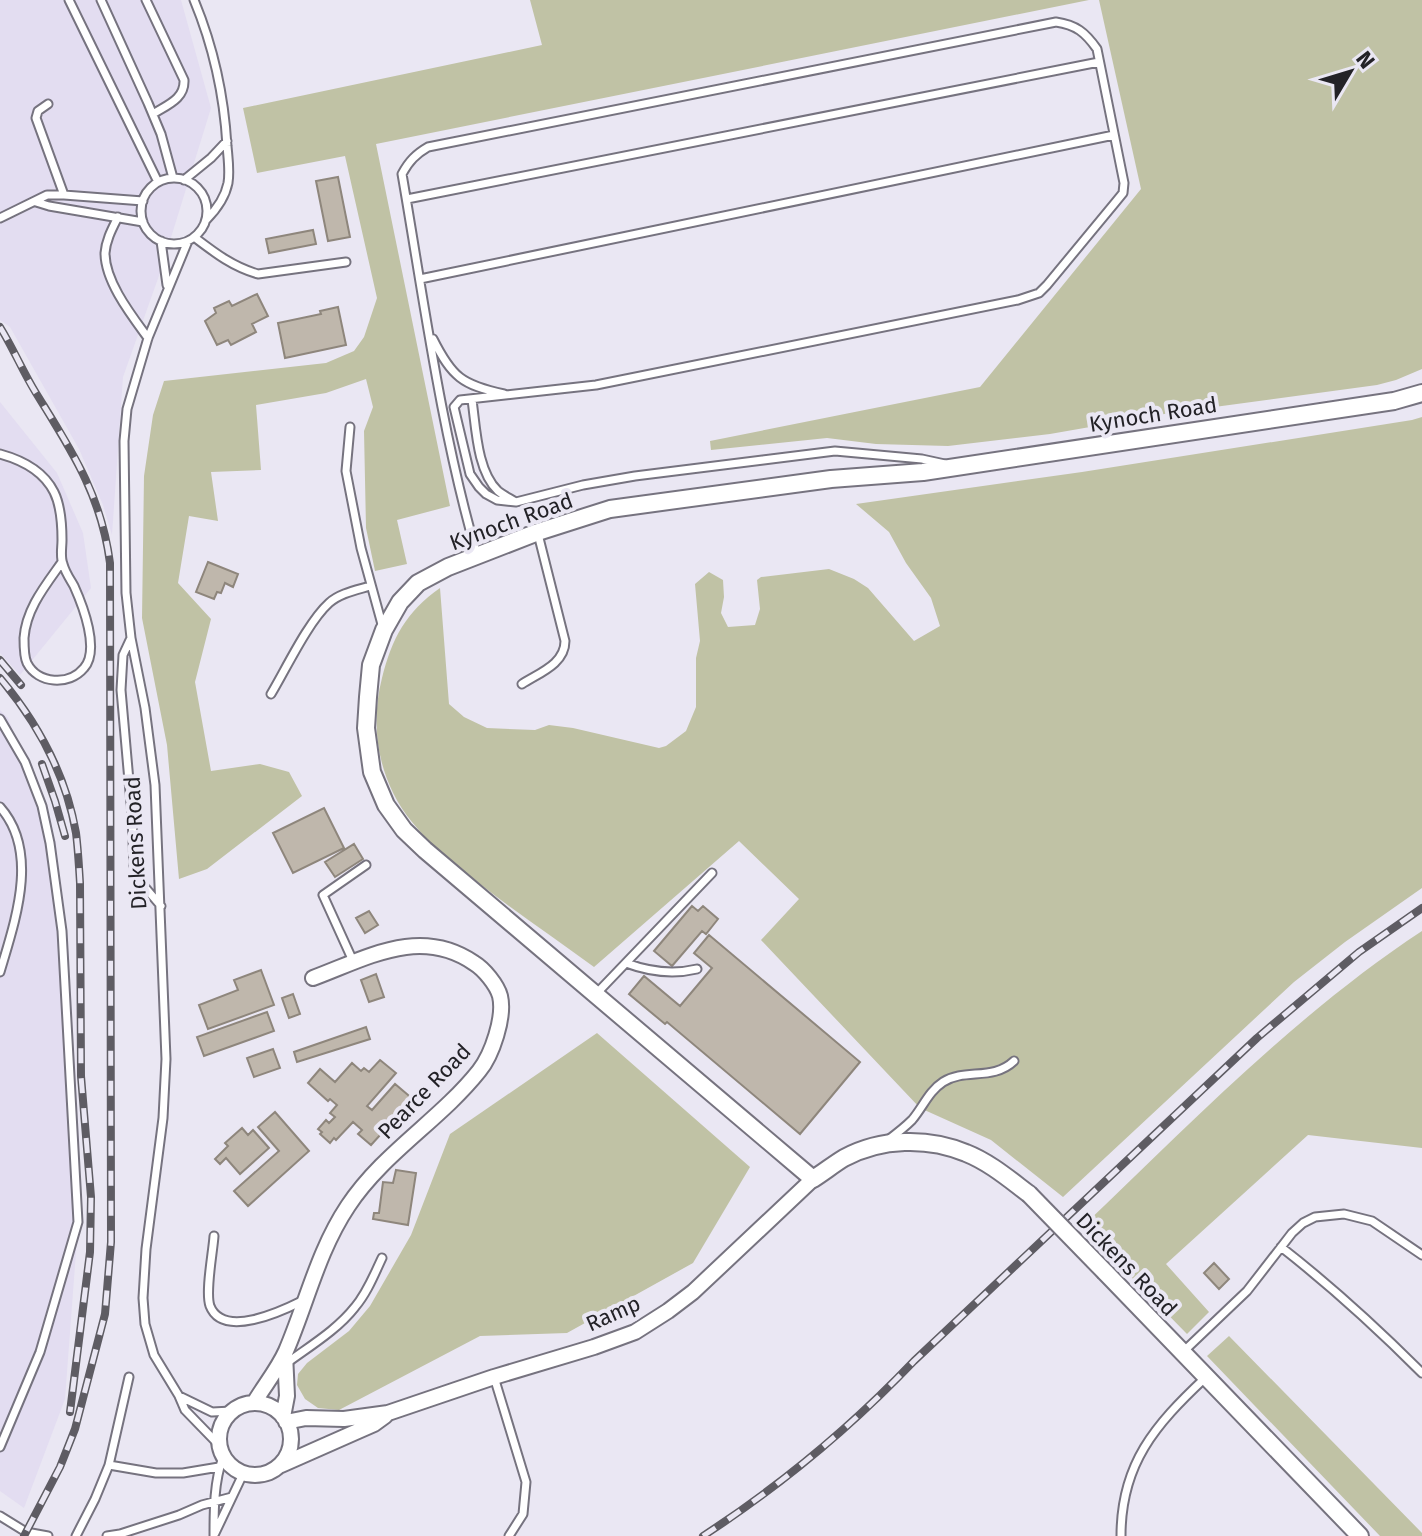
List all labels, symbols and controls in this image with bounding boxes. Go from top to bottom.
north arrow [1310,32,1390,112]
text: N [1350,46,1380,74]
street label: Kynoch Road [1087,391,1219,438]
street label: Kynoch Road [446,487,577,556]
street label: Dickens Road [119,776,152,910]
street label: Pearce Road [372,1038,477,1145]
street label: Dickens Road [1070,1207,1183,1322]
street label: Ramp [582,1290,645,1337]

